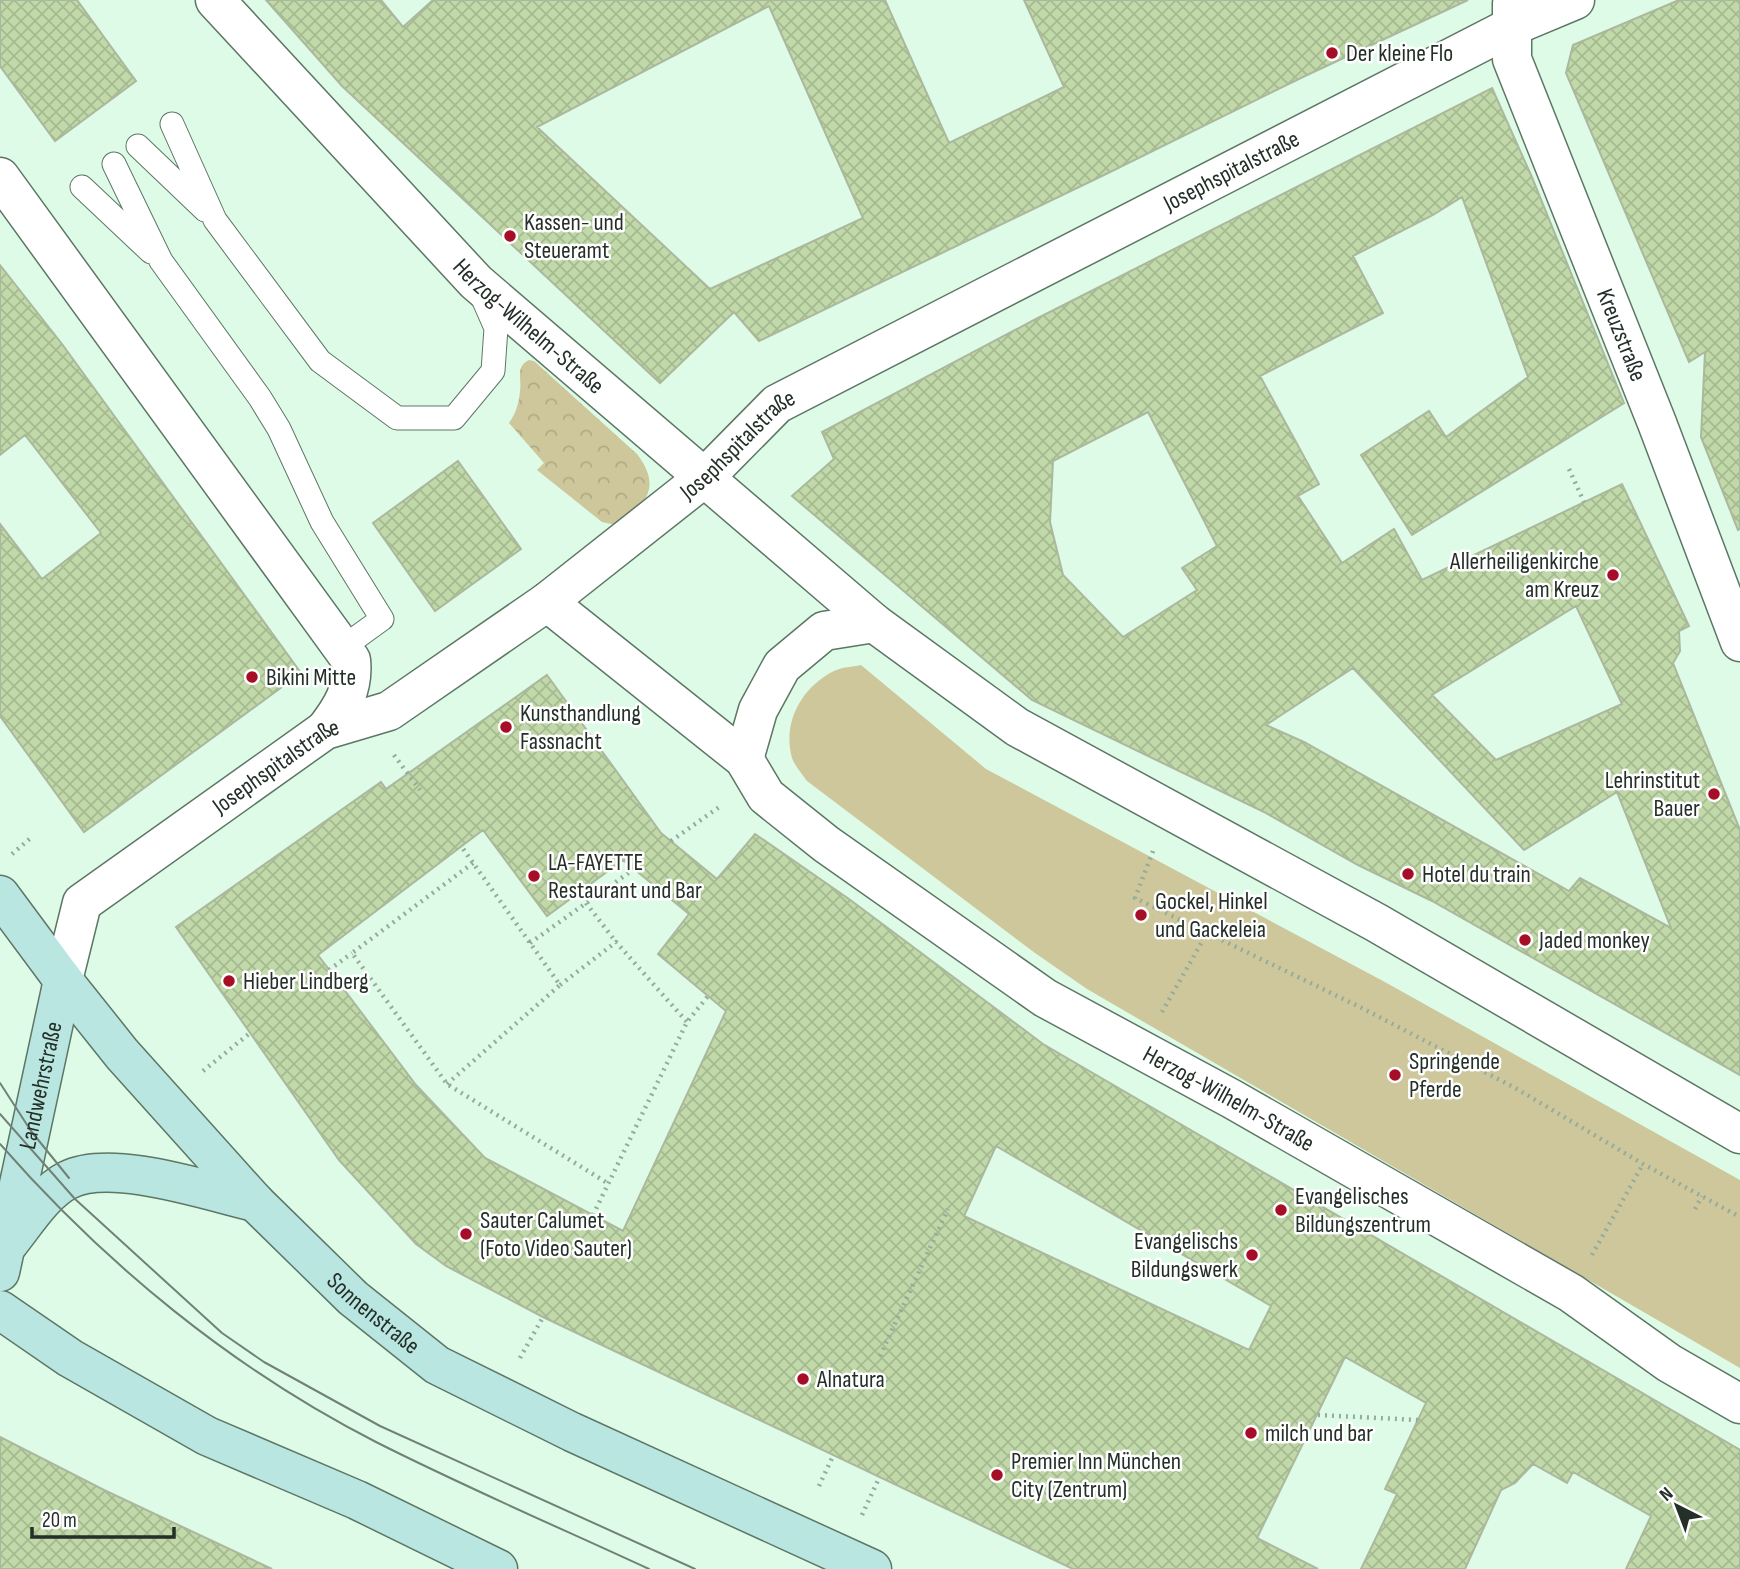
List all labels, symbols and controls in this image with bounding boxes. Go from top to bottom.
place label: Der kleine Flo [1346,39,1453,68]
marker: Der kleine Flo [1324,45,1340,61]
street label: Josephspitalstraße [1158,124,1304,218]
place label: Kassen- und Steueramt [524,208,624,265]
marker: Kassen- und Steueramt [502,228,518,244]
street label: Herzog-Wilhelm-Straße [447,252,610,400]
street label: Kreuzstraße [1590,284,1653,385]
street label: Josephspitalstraße [673,383,800,507]
place label: Allerheiligenkirche am Kreuz [1449,547,1599,604]
marker: Allerheiligenkirche am Kreuz [1605,567,1621,583]
place label: Bikini Mitte [266,663,356,692]
marker: Bikini Mitte [244,669,260,685]
place label: Kunsthandlung Fassnacht [520,699,641,756]
street label: Josephspitalstraße [206,712,342,821]
marker: Kunsthandlung Fassnacht [498,719,514,735]
place label: Lehrinstitut Bauer [1605,766,1700,823]
marker: Lehrinstitut Bauer [1706,786,1722,802]
place label: LA-FAYETTE Restaurant und Bar [548,848,702,905]
place label: Hotel du train [1422,860,1531,889]
marker: Hotel du train [1400,866,1416,882]
marker: LA-FAYETTE Restaurant und Bar [526,868,542,884]
place label: Gockel, Hinkel und Gackeleia [1155,887,1268,944]
marker: Gockel, Hinkel und Gackeleia [1133,907,1149,923]
place label: Jaded monkey [1538,926,1650,955]
marker: Jaded monkey [1517,932,1533,948]
place label: Hieber Lindberg [243,967,369,996]
marker: Hieber Lindberg [221,973,237,989]
street label: Landwehrstraße [12,1019,68,1152]
street label: Herzog-Wilhelm-Straße [1138,1039,1320,1158]
place label: Springende Pferde [1409,1047,1500,1104]
marker: Springende Pferde [1387,1067,1403,1083]
place label: Evangelisches Bildungszentrum [1295,1182,1431,1239]
marker: Evangelisches Bildungszentrum [1273,1202,1289,1218]
place label: Sauter Calumet (Foto Video Sauter) [480,1206,632,1263]
marker: Sauter Calumet (Foto Video Sauter) [458,1226,474,1242]
place label: Evangelischs Bildungswerk [1131,1227,1238,1284]
marker: Evangelischs Bildungswerk [1244,1247,1260,1263]
street label: Sonnenstraße [321,1266,426,1360]
place label: Alnatura [816,1365,885,1394]
marker: Alnatura [795,1371,811,1387]
place label: milch und bar [1265,1419,1373,1448]
marker: milch und bar [1243,1425,1259,1441]
place label: Premier Inn München City (Zentrum) [1011,1447,1181,1504]
marker: Premier Inn München City (Zentrum) [989,1467,1005,1483]
north arrow [1642,1471,1712,1541]
text: N [1655,1483,1678,1506]
scale bar [32,1496,173,1540]
text: 20 m [42,1508,77,1533]

